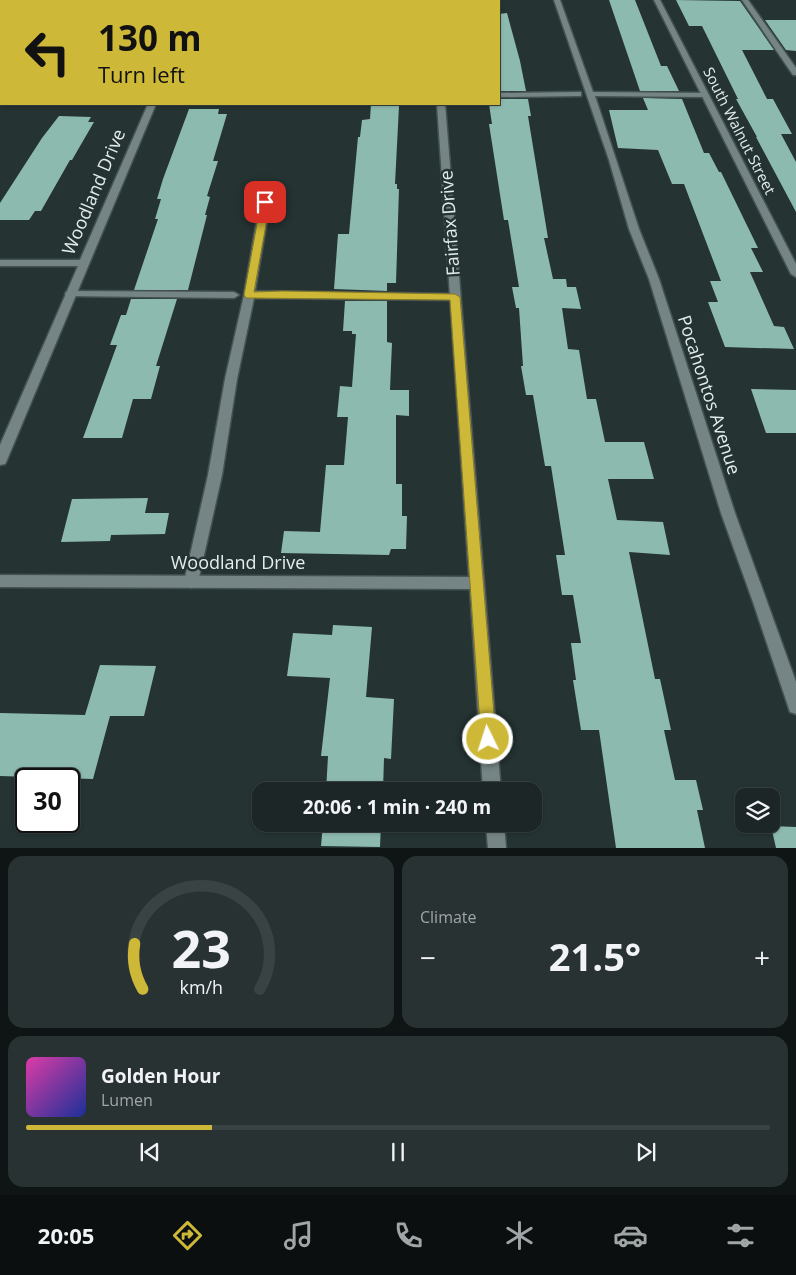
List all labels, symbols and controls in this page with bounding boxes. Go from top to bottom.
text: 130 m [98,14,202,61]
icon: left [15,20,80,85]
text: Turn left [98,59,185,89]
street label: South Walnut Street [699,63,781,198]
street label: Woodland Drive [56,125,130,258]
street label: Fairfax Drive [433,170,465,276]
pin [244,181,286,223]
icon: arrive [251,188,279,216]
street label: Pocahontos Avenue [673,312,747,478]
street label: Woodland Drive [171,550,305,574]
position arrow [461,712,513,764]
speed limit sign: 30 [15,768,80,833]
map controls [735,788,780,833]
button: layers [735,788,780,833]
text: 20:06 · 1 min · 240 m [303,794,491,820]
text: Climate [420,906,477,928]
text: 23 [171,912,231,983]
text: 21.5° [549,930,641,982]
text: − [420,938,436,976]
text: + [754,938,770,976]
text: km/h [179,975,223,999]
text: Golden Hour [101,1063,220,1089]
text: Lumen [101,1089,153,1111]
icon: previous [136,1138,164,1166]
icon: pause [384,1138,412,1166]
icon: next [632,1138,660,1166]
icon: directions [170,1218,205,1253]
icon: music [281,1218,316,1253]
icon: phone [391,1218,426,1253]
icon: climate [502,1218,537,1253]
icon: car [613,1218,648,1253]
icon: filters [723,1218,758,1253]
text: 20:05 [38,1220,94,1250]

